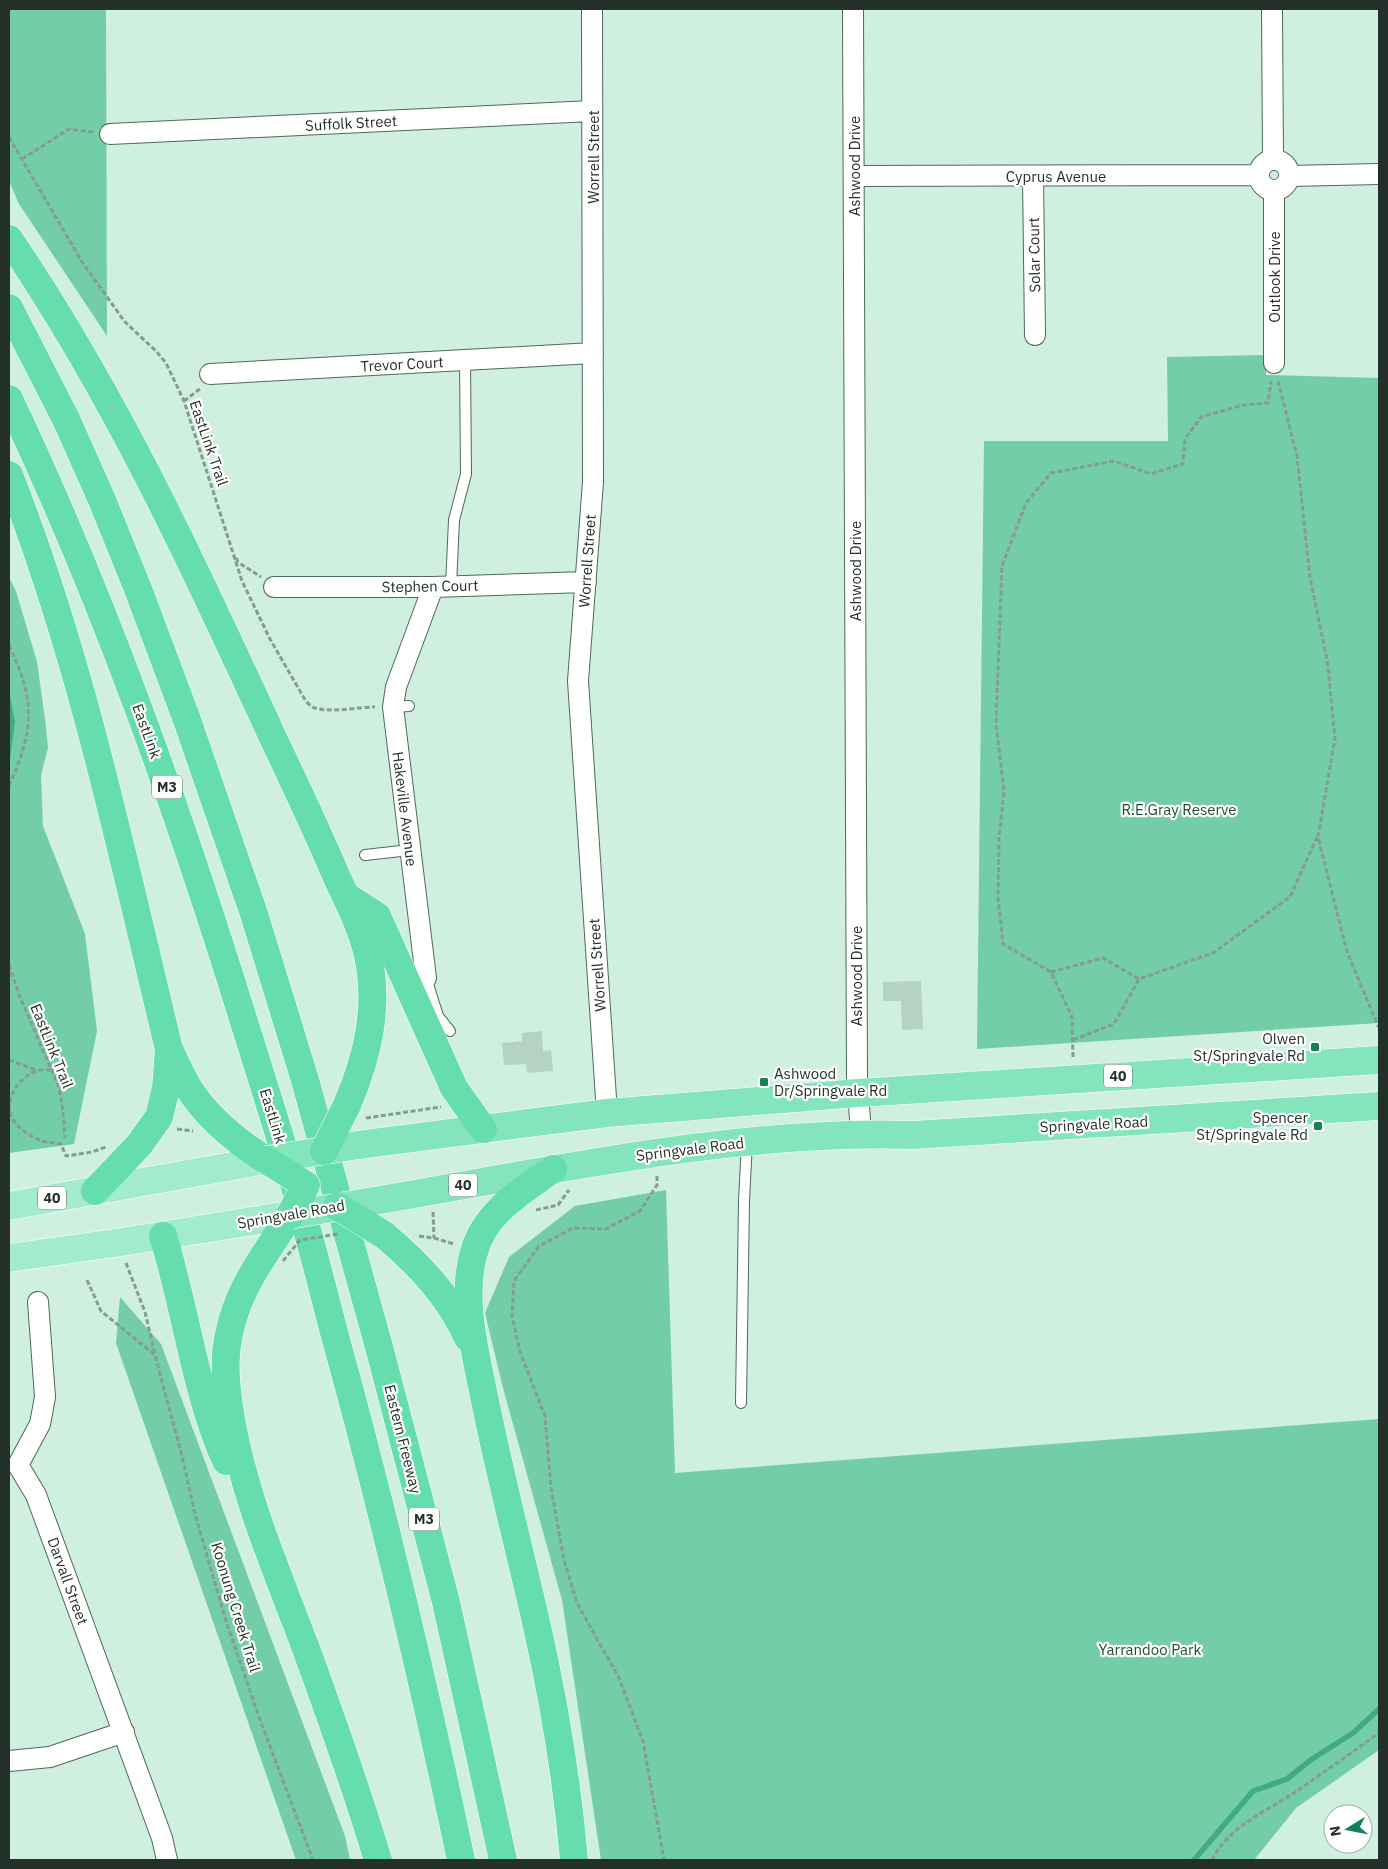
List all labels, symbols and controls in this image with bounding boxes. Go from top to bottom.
street label: Worrell Street [584,110,603,204]
street label: Suffolk Street [305,111,397,135]
street label: Ashwood Drive [845,116,864,216]
street label: Cyprus Avenue [1006,167,1106,186]
street label: Solar Court [1024,217,1044,293]
street label: Outlook Drive [1265,231,1284,323]
street label: Trevor Court [360,352,444,376]
street label: EastLink Trail [185,398,233,488]
street label: Worrell Street [574,514,600,608]
street label: Ashwood Drive [846,521,865,621]
street label: Stephen Court [381,576,479,596]
street label: EastLink [128,701,166,761]
street label: Hakeville Avenue [389,751,421,867]
road number: M3 [152,776,182,799]
park label: R.E.Gray Reserve [1121,800,1237,819]
street label: Worrell Street [584,918,610,1012]
street label: Ashwood Drive [847,926,866,1026]
street label: EastLink Trail [26,1001,78,1091]
place label: Olwen St/Springvale Rd [1193,1029,1305,1065]
marker: Olwen St/Springvale Rd [1309,1041,1321,1053]
place label: Ashwood Dr/Springvale Rd [774,1064,887,1100]
road number: 40 [1104,1064,1132,1088]
marker: Ashwood Dr/Springvale Rd [758,1076,770,1088]
street label: EastLink [256,1086,290,1146]
place label: Spencer St/Springvale Rd [1196,1108,1308,1144]
street label: Springvale Road [1039,1112,1149,1136]
marker: Spencer St/Springvale Rd [1312,1120,1324,1132]
street label: Springvale Road [635,1133,745,1165]
road number: 40 [449,1174,477,1196]
road number: 40 [38,1186,66,1210]
street label: Springvale Road [236,1195,346,1233]
street label: Eastern Freeway [380,1383,426,1496]
road number: M3 [409,1508,439,1530]
street label: Darvall Street [43,1535,93,1627]
street label: Koonung Creek Trail [207,1540,265,1674]
park label: Yarrandoo Park [1098,1640,1202,1659]
north arrow [1323,1804,1373,1854]
text: N [1325,1825,1345,1838]

